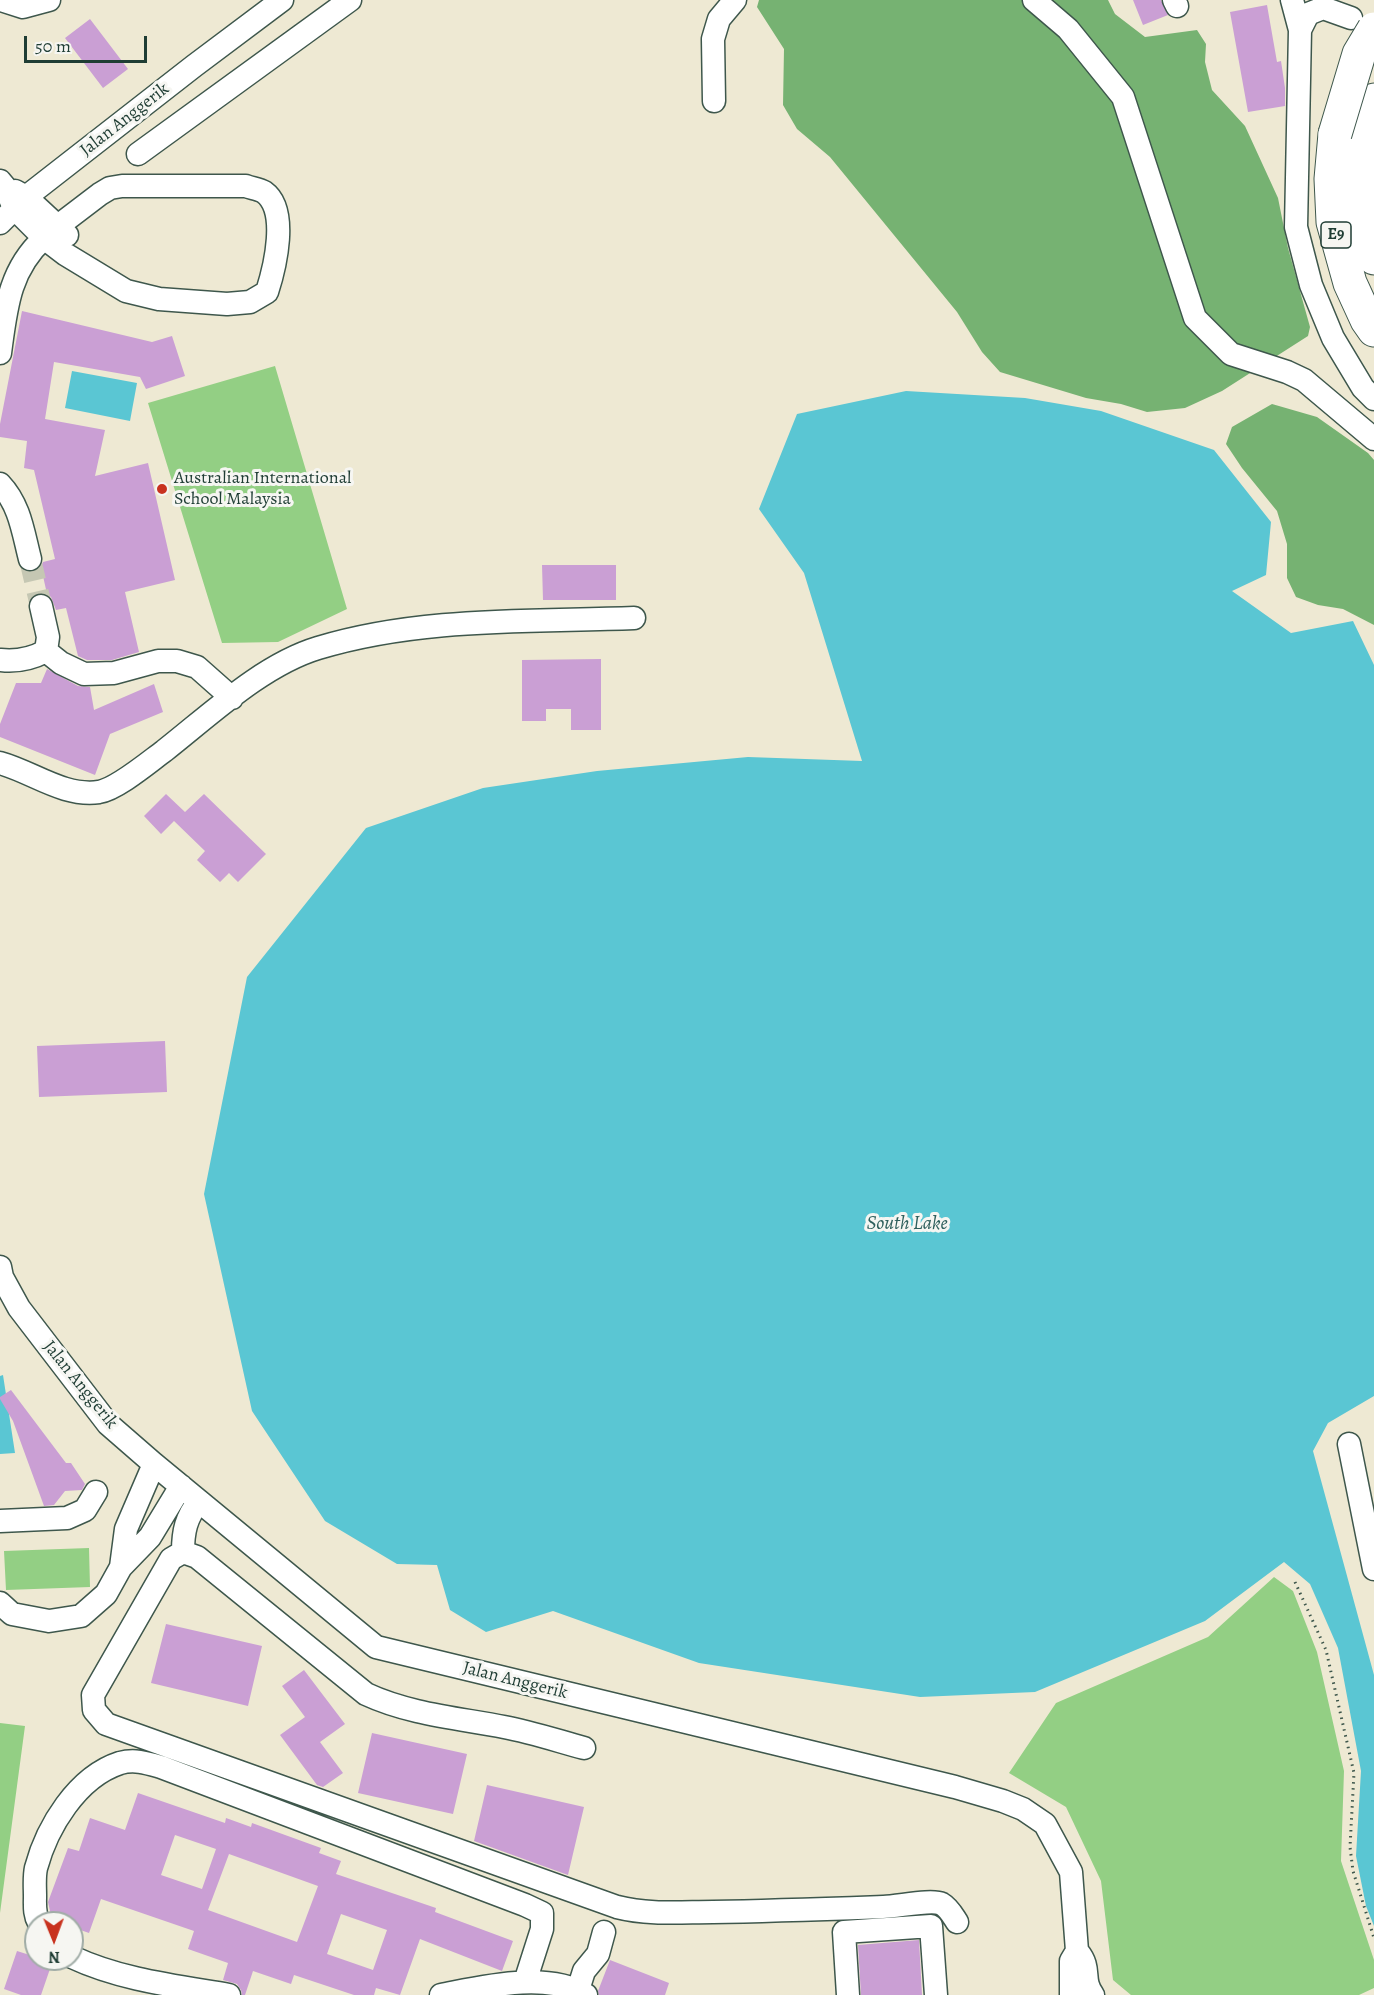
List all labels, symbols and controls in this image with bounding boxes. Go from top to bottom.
scale bar [27,24,150,62]
text: 50 m [35,34,71,58]
street label: Jalan Anggerik [76,79,174,161]
road number: E9 [1321,222,1351,248]
place label: Australian International School Malaysia [174,468,351,510]
marker: Australian International School Malaysia [155,482,169,496]
water label: South Lake [866,1212,948,1236]
street label: Jalan Anggerik [38,1337,122,1433]
street label: Jalan Anggerik [460,1658,570,1704]
north arrow [24,1911,84,1971]
text: N [48,1946,60,1968]

